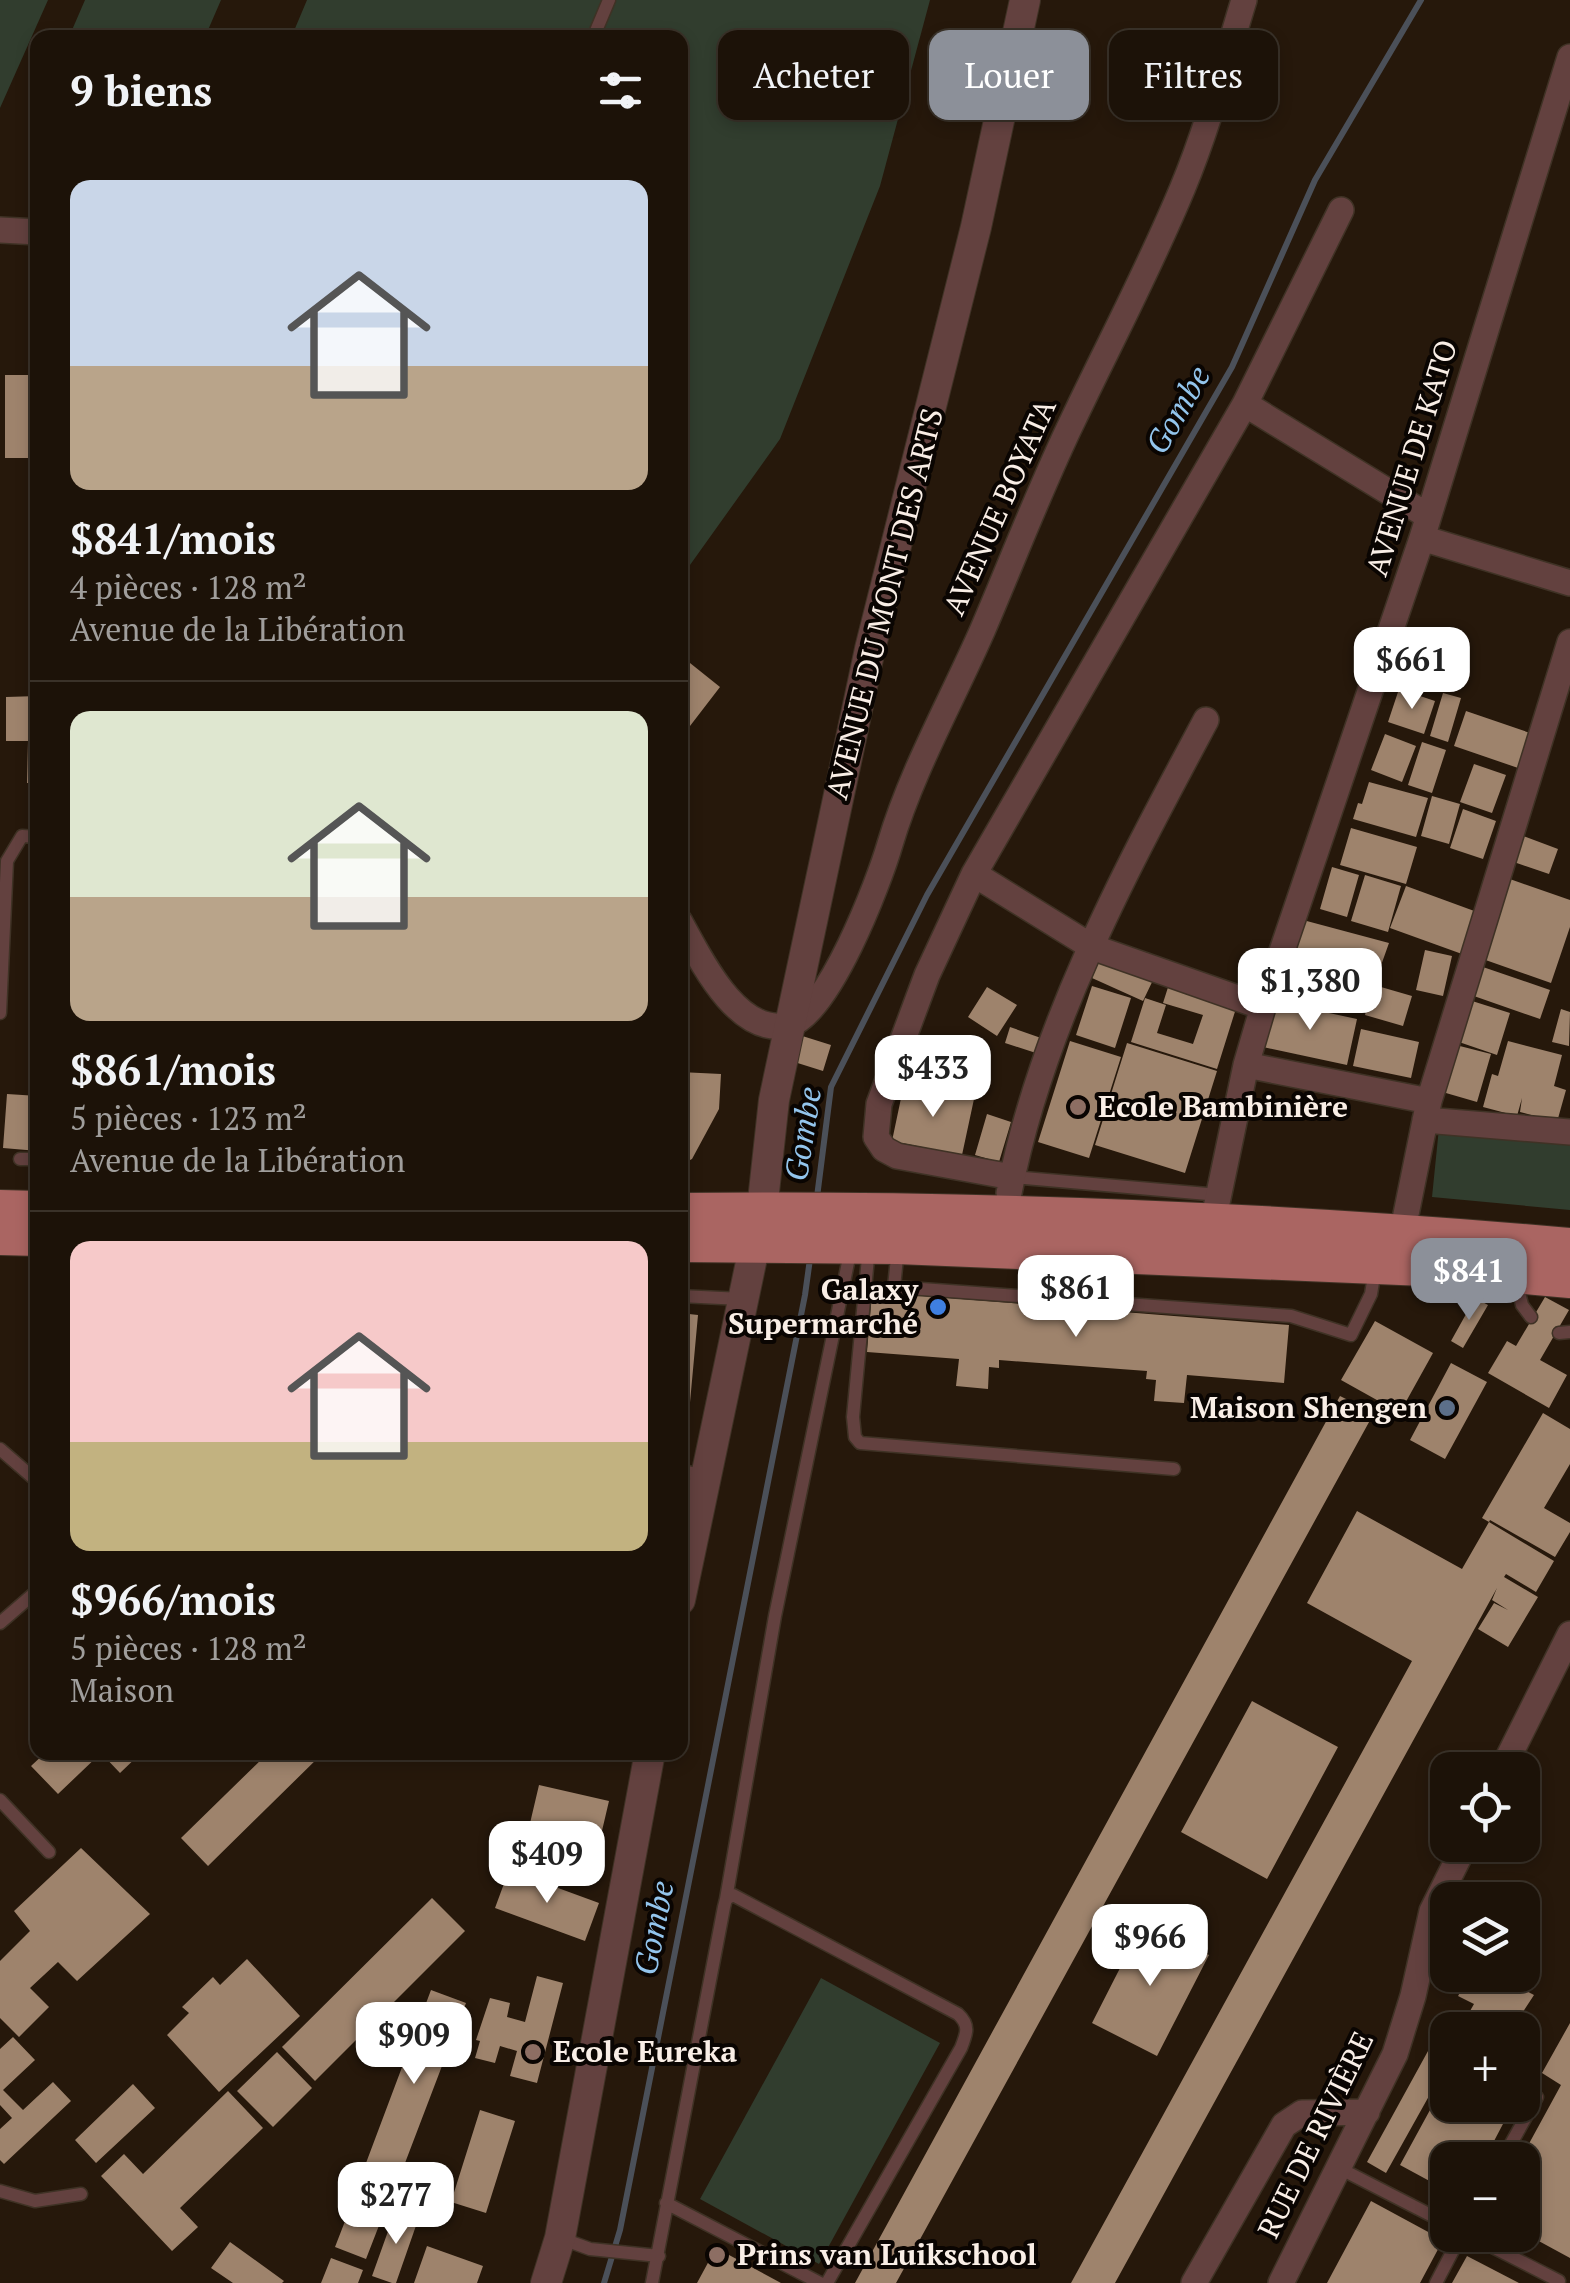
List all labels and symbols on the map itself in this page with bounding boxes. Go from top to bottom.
street label: AVENUE DE KATO [1356,335,1466,581]
water label: Gombe [1135,358,1219,461]
street label: AVENUE BOYATA [933,392,1065,621]
street label: AVENUE DU MONT DES ARTS [816,404,952,803]
pin: $661 [1353,627,1471,712]
pin: $1,380 [1229,948,1391,1033]
pin: $433 [874,1035,992,1120]
water label: Gombe [774,1084,830,1184]
place label: Ecole Bambinière [1098,1086,1348,1126]
marker: Ecole Bambinière [1067,1096,1089,1118]
pin: $841 [1410,1238,1528,1323]
pin: $861 [1017,1255,1135,1340]
place label: Galaxy Supermarché [728,1269,919,1343]
marker: Galaxy Supermarché [927,1296,949,1318]
place label: Maison Shengen [1190,1387,1427,1427]
marker: Maison Shengen [1436,1397,1458,1419]
pin: $409 [488,1821,606,1906]
water label: Gombe [623,1877,683,1978]
pin: $966 [1091,1904,1209,1989]
pin: $909 [355,2002,473,2087]
street label: RUE DE RIVIÈRE [1248,2025,1382,2244]
place label: Ecole Eureka [553,2031,737,2071]
marker: Ecole Eureka [522,2041,544,2063]
pin: $277 [337,2162,455,2247]
place label: Prins van Luikschool [737,2234,1037,2274]
marker: Prins van Luikschool [706,2244,728,2266]

